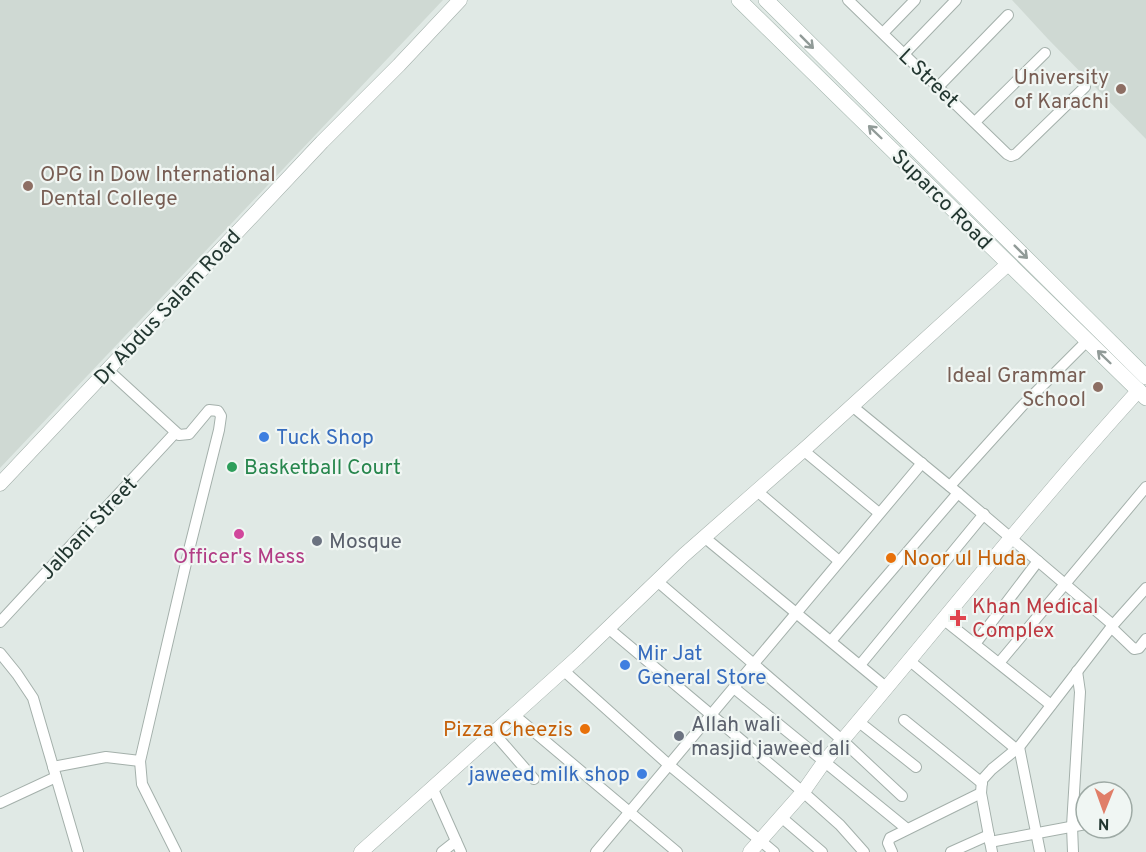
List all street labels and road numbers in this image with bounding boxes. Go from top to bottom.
street label: L Street [892,44,964,115]
street label: Suparco Road [885,144,997,256]
street label: Dr Abdus Salam Road [89,224,247,392]
street label: Jalbani Street [34,472,144,586]

